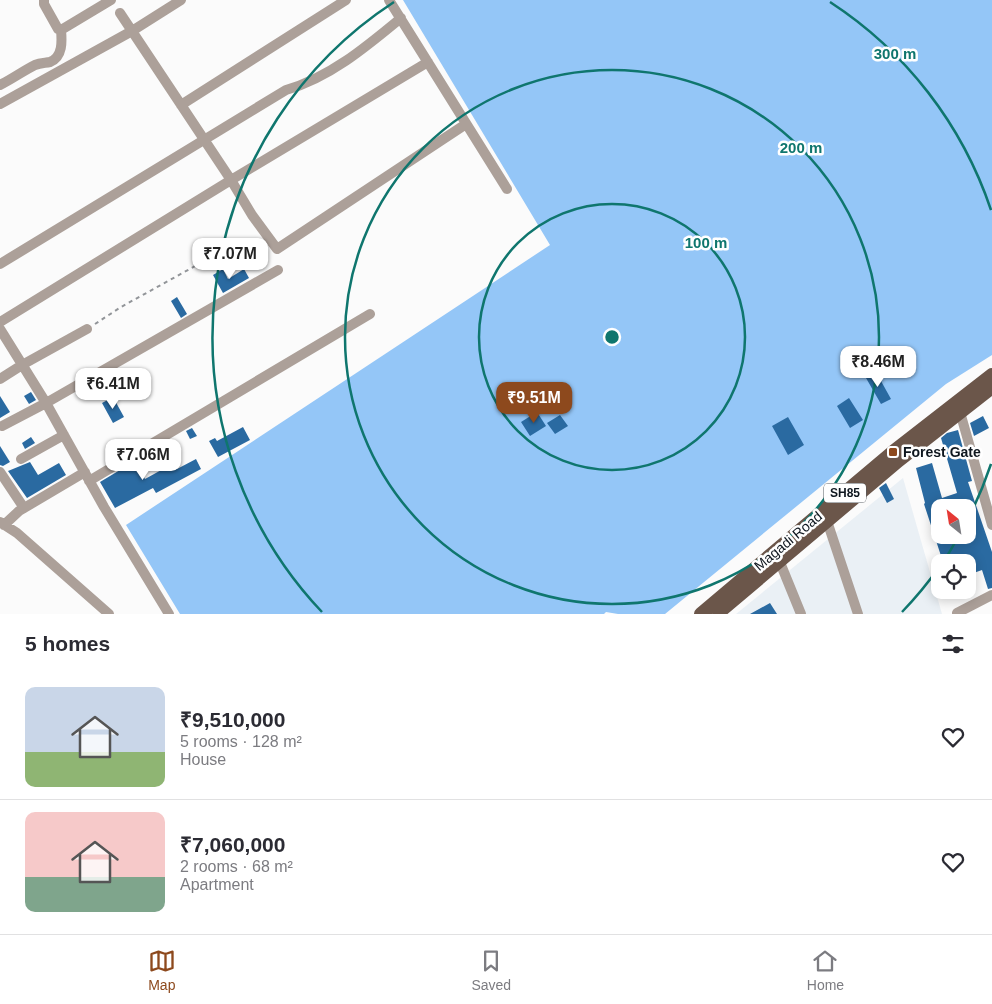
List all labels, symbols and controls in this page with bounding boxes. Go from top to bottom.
text: 300 m [874,45,916,62]
text: 200 m [780,139,822,156]
text: 100 m [685,234,727,251]
pin: ₹7.07M [189,238,271,280]
text: ₹7.07M [203,245,257,262]
centre of rings [603,328,621,346]
pin: ₹8.46M [837,346,919,388]
text: ₹8.46M [851,353,905,370]
pin: ₹6.41M [72,368,154,410]
text: ₹6.41M [86,375,140,392]
pin: ₹9.51M [493,382,575,424]
text: ₹9.51M [507,389,561,406]
pin: ₹7.06M [102,438,184,481]
place label: Forest Gate [903,444,981,460]
text: ₹7.06M [116,446,170,463]
marker: Forest Gate [887,446,899,458]
road number: SH85 [824,483,866,502]
north arrow [931,499,976,544]
map controls [931,499,976,599]
street label: Magadi Road [751,508,825,574]
button: locate [931,554,976,599]
icon: filters [939,630,967,658]
text: 5 homes [25,632,110,655]
icon: home [65,707,125,767]
text: ₹9,510,000 [180,708,285,731]
icon: heart [939,723,967,751]
text: 5 rooms · 128 m² [180,733,302,750]
text: House [180,751,226,768]
icon: home [65,832,125,892]
text: ₹7,060,000 [180,833,285,856]
icon: heart [939,848,967,876]
text: 2 rooms · 68 m² [180,858,293,875]
text: Apartment [180,876,254,893]
tab: Map [148,947,176,993]
tab: Saved [471,947,511,993]
tab: Home [807,947,844,993]

